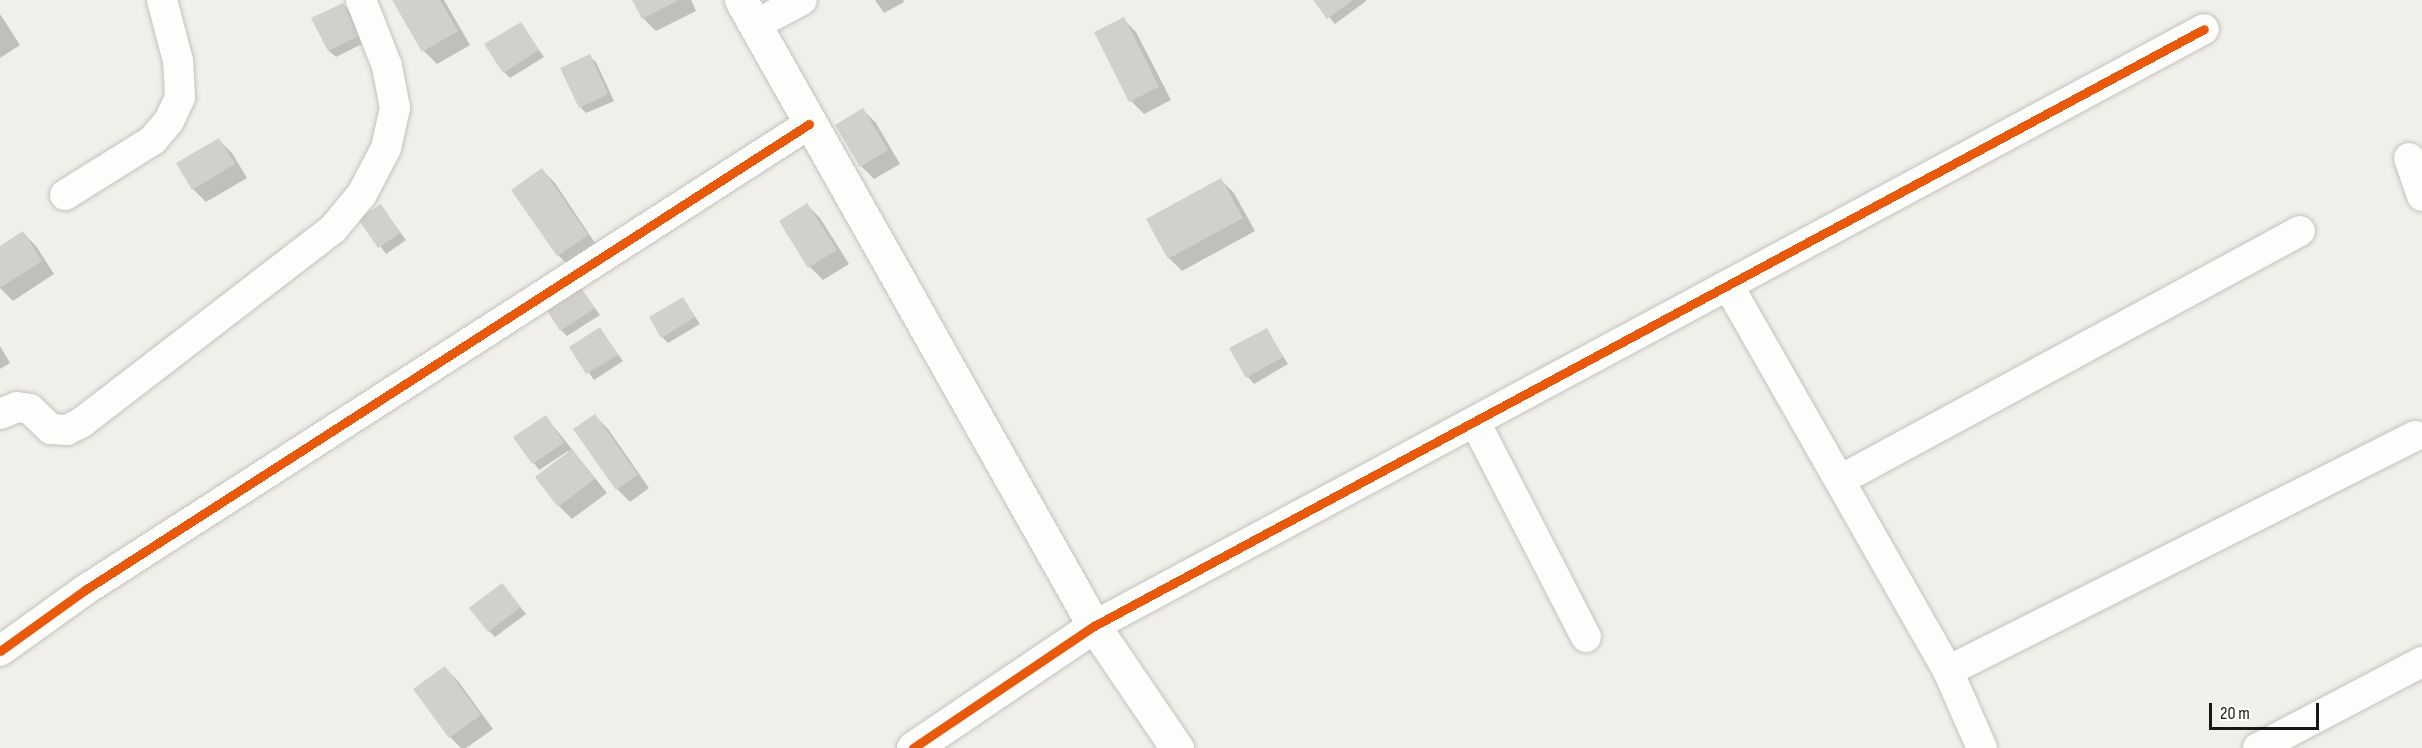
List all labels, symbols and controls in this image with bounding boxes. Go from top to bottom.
scale bar [2212,691,2322,729]
text: 20 m [2220,703,2250,724]

